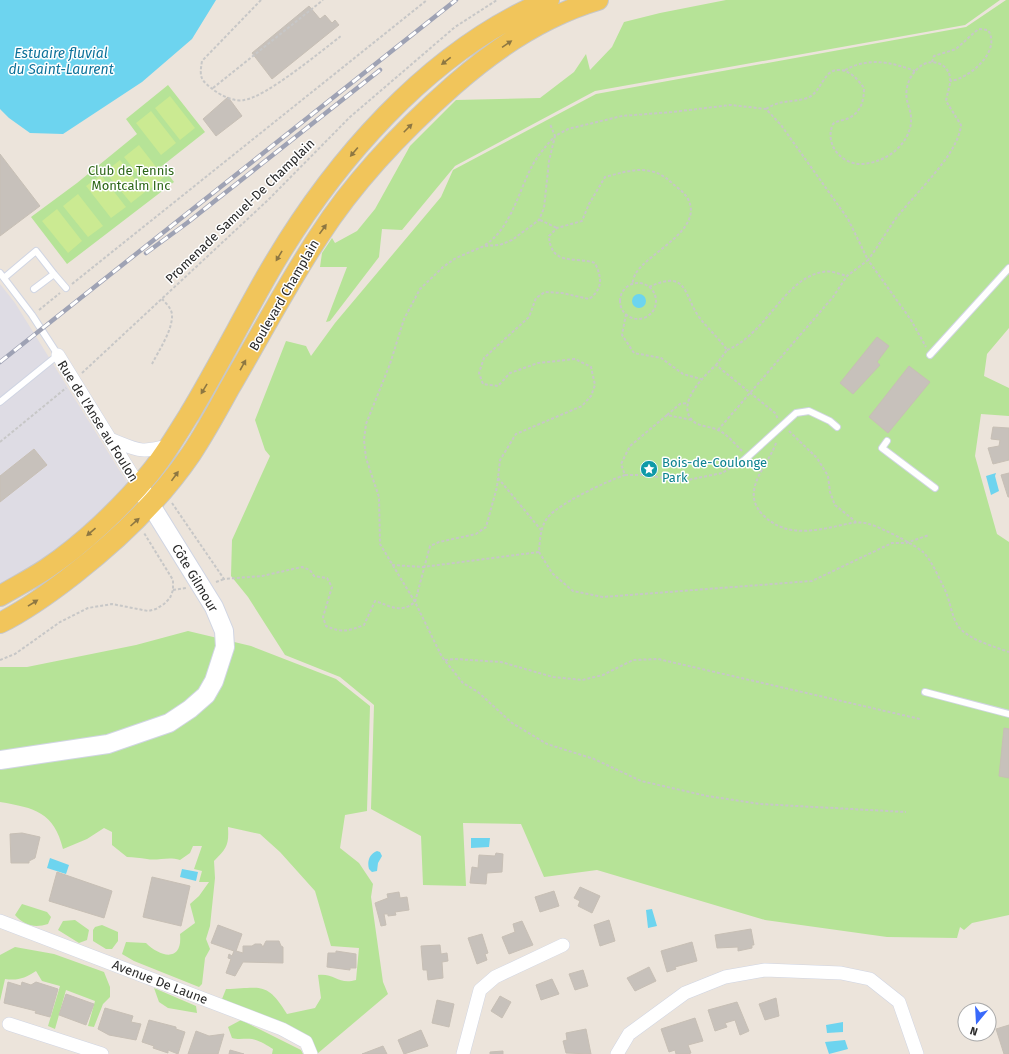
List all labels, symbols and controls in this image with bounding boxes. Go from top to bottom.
one-way arrow [501,40,512,48]
water label: Estuaire fluvial du Saint-Laurent [8,45,114,78]
one-way arrow [441,57,452,66]
one-way arrow [403,123,413,133]
street label: Promenade Samuel-De Champlain [162,136,318,286]
one-way arrow [349,147,358,157]
park label: Club de Tennis Montcalm Inc [88,163,174,193]
one-way arrow [319,224,327,235]
street label: Boulevard Champlain [246,237,322,353]
one-way arrow [275,251,283,261]
street label: Rue de l'Anse au Foulon [55,358,141,484]
one-way arrow [239,359,246,371]
one-way arrow [201,383,208,395]
place label: Bois-de-Coulonge Park [662,455,767,485]
place icon: Bois-de-Coulonge Park [639,459,659,479]
one-way arrow [171,471,179,481]
one-way arrow [130,517,140,526]
one-way arrow [85,528,96,537]
street label: Côte Gilmour [169,541,221,615]
one-way arrow [28,599,39,606]
street label: Avenue De Laune [110,957,210,1007]
north arrow [957,1002,997,1042]
text: N [969,1024,980,1038]

